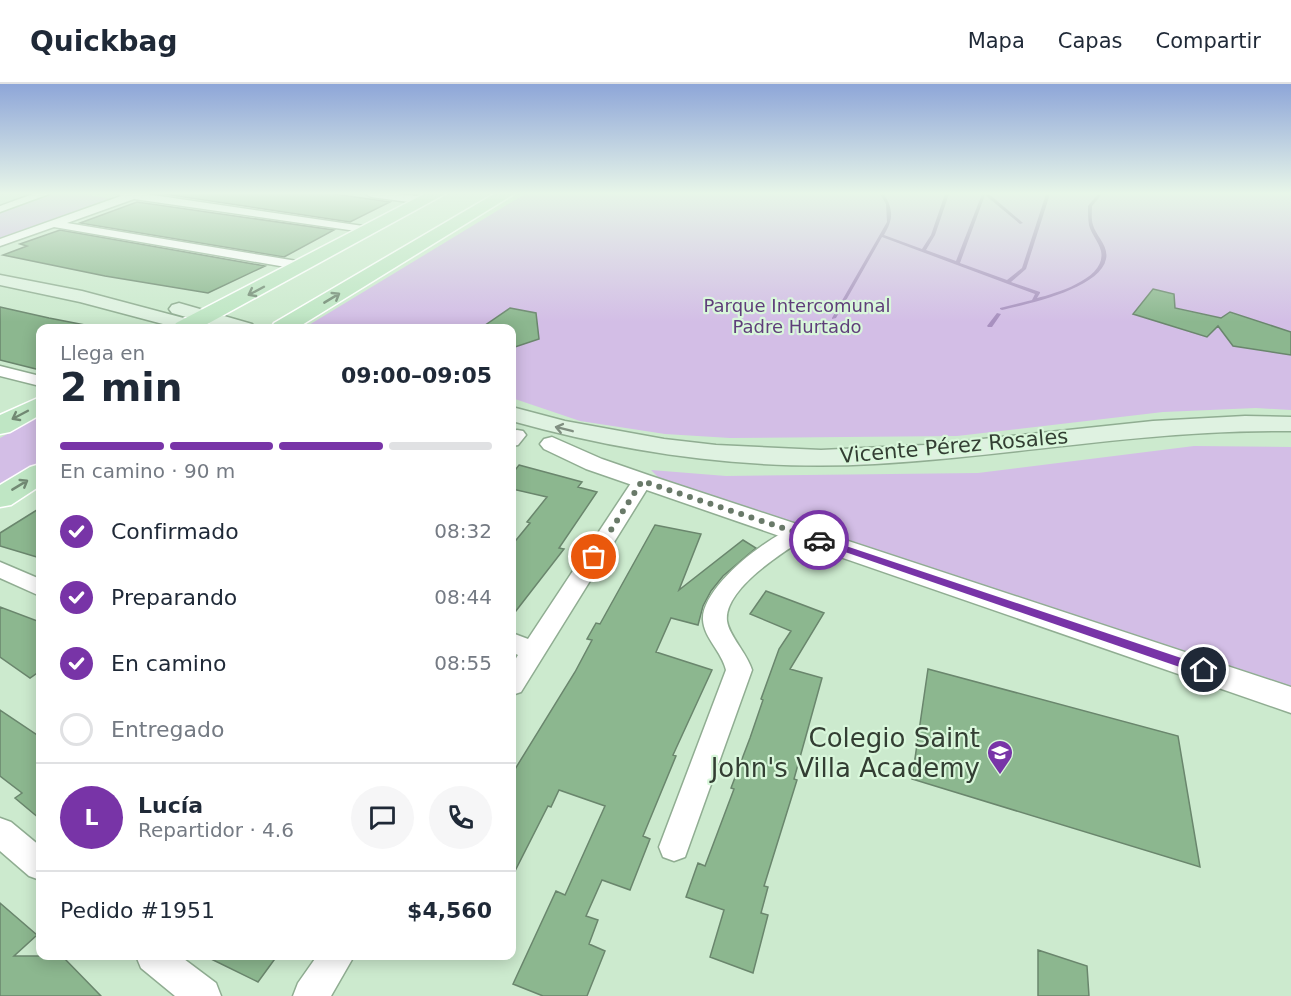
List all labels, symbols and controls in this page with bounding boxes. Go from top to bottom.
text: Quickbag [30,25,178,58]
text: Mapa [968,29,1025,53]
text: Capas [1058,29,1122,53]
text: Compartir [1155,29,1261,53]
one-way arrow [247,285,265,297]
one-way arrow [323,292,340,304]
park label: Parque Intercomunal Padre Hurtado [704,295,890,337]
text: Llega en [60,341,145,365]
text: 09:00–09:05 [341,363,492,388]
text: 2 min [60,365,182,410]
one-way arrow [12,410,30,421]
one-way arrow [555,422,574,434]
street label: Vicente Pérez Rosales [839,424,1069,468]
text: En camino · 90 m [60,459,235,483]
one-way arrow [11,479,28,491]
courier [789,510,849,570]
icon: check [60,515,93,548]
text: Confirmado [111,519,239,544]
text: 08:32 [434,519,492,543]
icon: car [803,524,836,557]
pin [568,531,619,582]
icon: bag [577,540,610,573]
icon: check [60,581,93,614]
text: Preparando [111,585,237,610]
text: 08:44 [434,585,492,609]
pin [1178,644,1229,695]
icon: check [60,647,93,680]
text: En camino [111,651,226,676]
text: 08:55 [434,651,492,675]
icon: home [1187,653,1220,686]
text: Entregado [111,717,224,742]
place label: Colegio Saint John's Villa Academy [709,723,980,783]
school or university icon: Colegio Saint John's Villa Academy [985,738,1015,776]
button: chat [351,786,414,849]
button: phone [429,786,492,849]
text: Lucía [138,793,203,818]
text: L [84,805,99,830]
text: Repartidor · 4.6 [138,818,294,842]
text: Pedido #1951 [60,898,215,923]
text: $4,560 [407,898,492,923]

